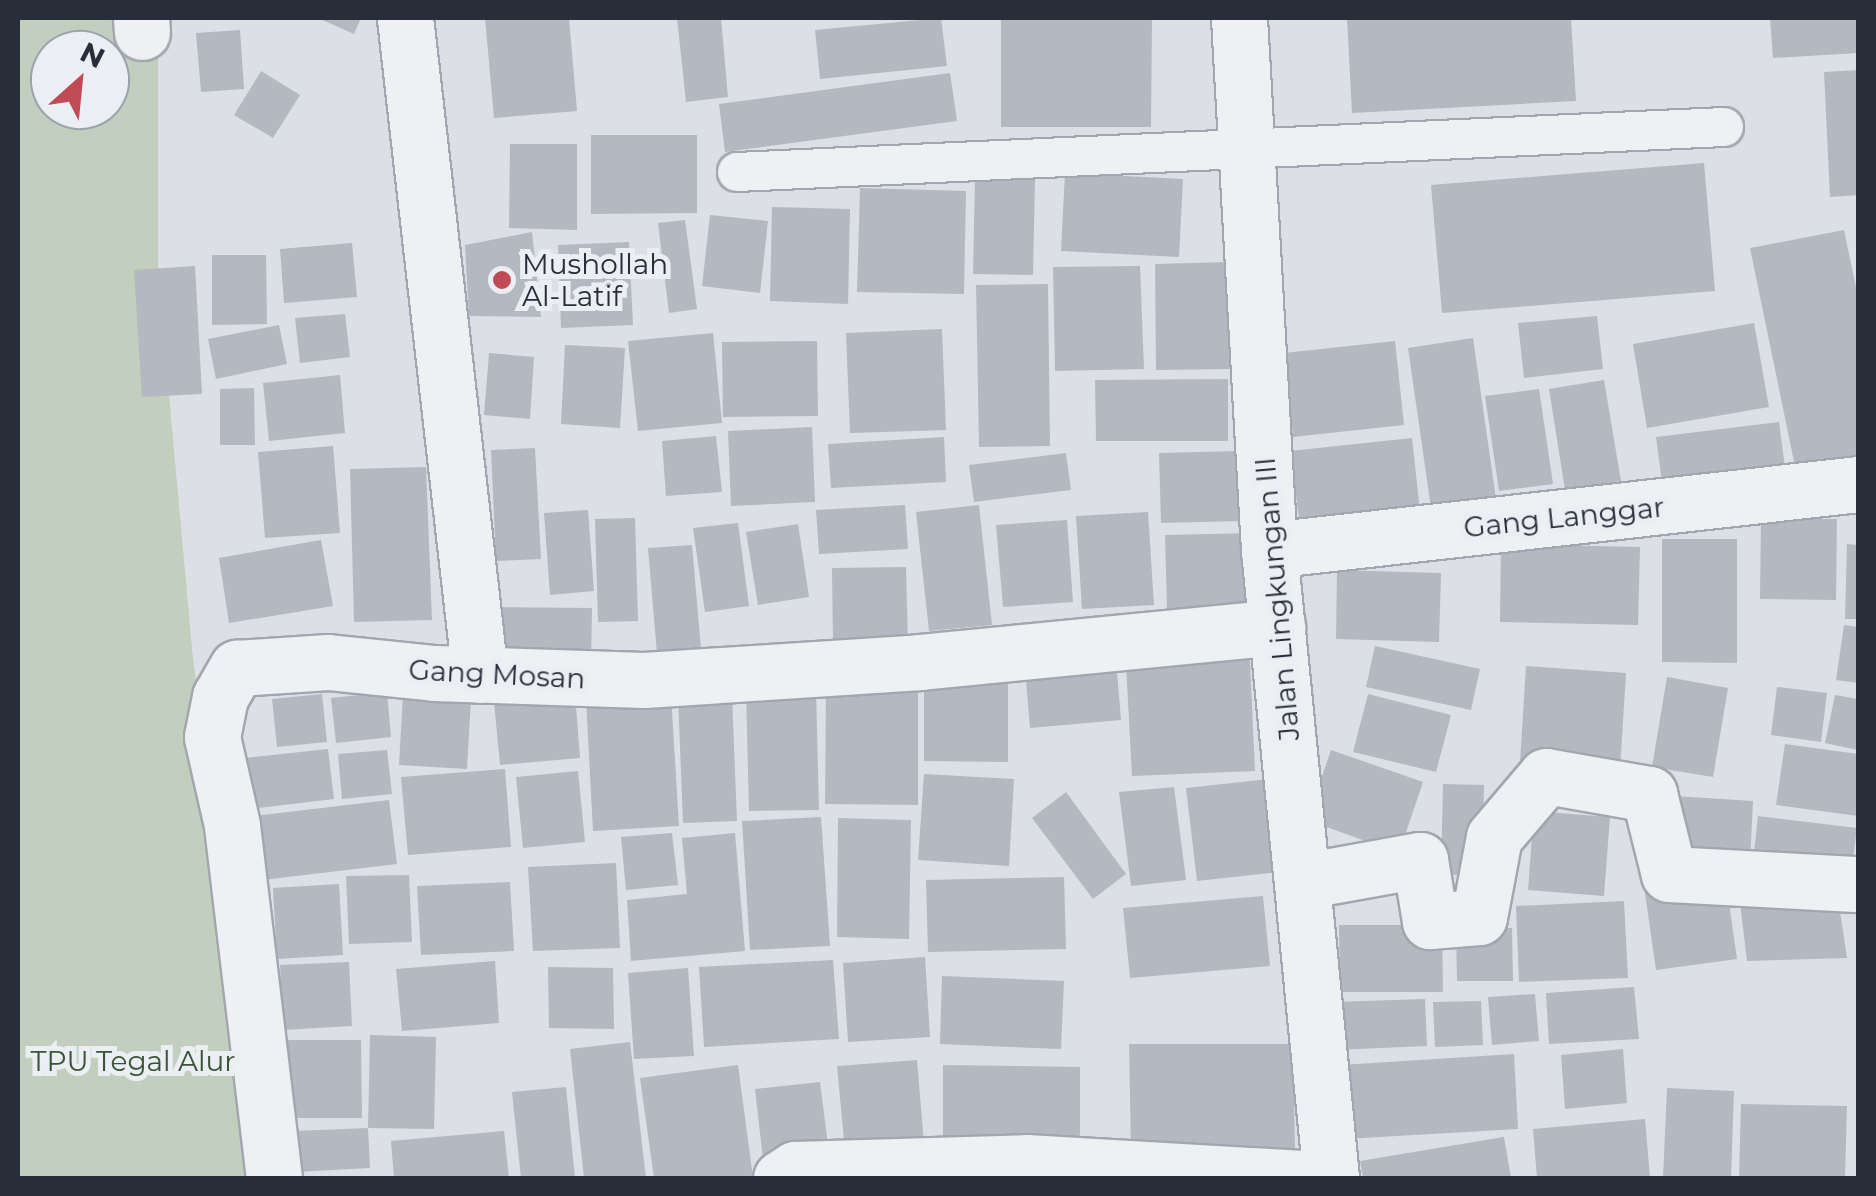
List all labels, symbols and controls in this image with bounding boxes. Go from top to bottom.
north arrow [30,30,130,130]
text: N [75,35,111,75]
place label: Mushollah Al-Latif [522,247,668,313]
marker: Mushollah Al-Latif [491,269,513,291]
street label: Jalan Lingkungan III [1248,456,1306,742]
street label: Gang Langgar [1462,490,1666,544]
street label: Gang Mosan [408,653,586,695]
park label: TPU Tegal Alur [30,1044,236,1078]

